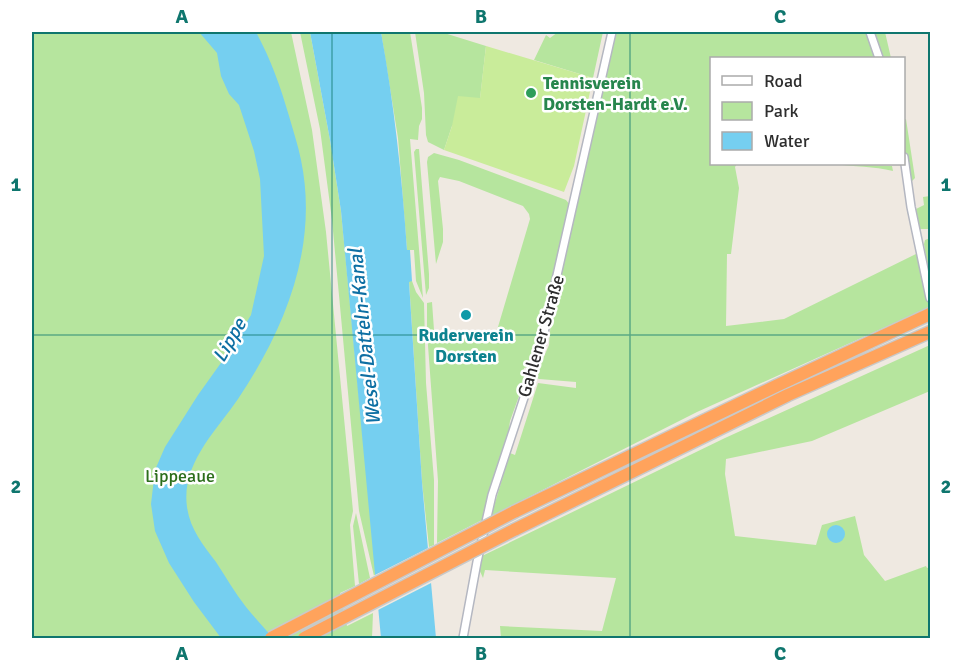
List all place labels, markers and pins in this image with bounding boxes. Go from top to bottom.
place label: Tennisverein Dorsten-Hardt e.V. [543,72,688,115]
marker: Tennisverein Dorsten-Hardt e.V. [524,86,538,100]
marker: Ruderverein Dorsten [459,308,473,322]
place label: Ruderverein Dorsten [418,324,514,367]

